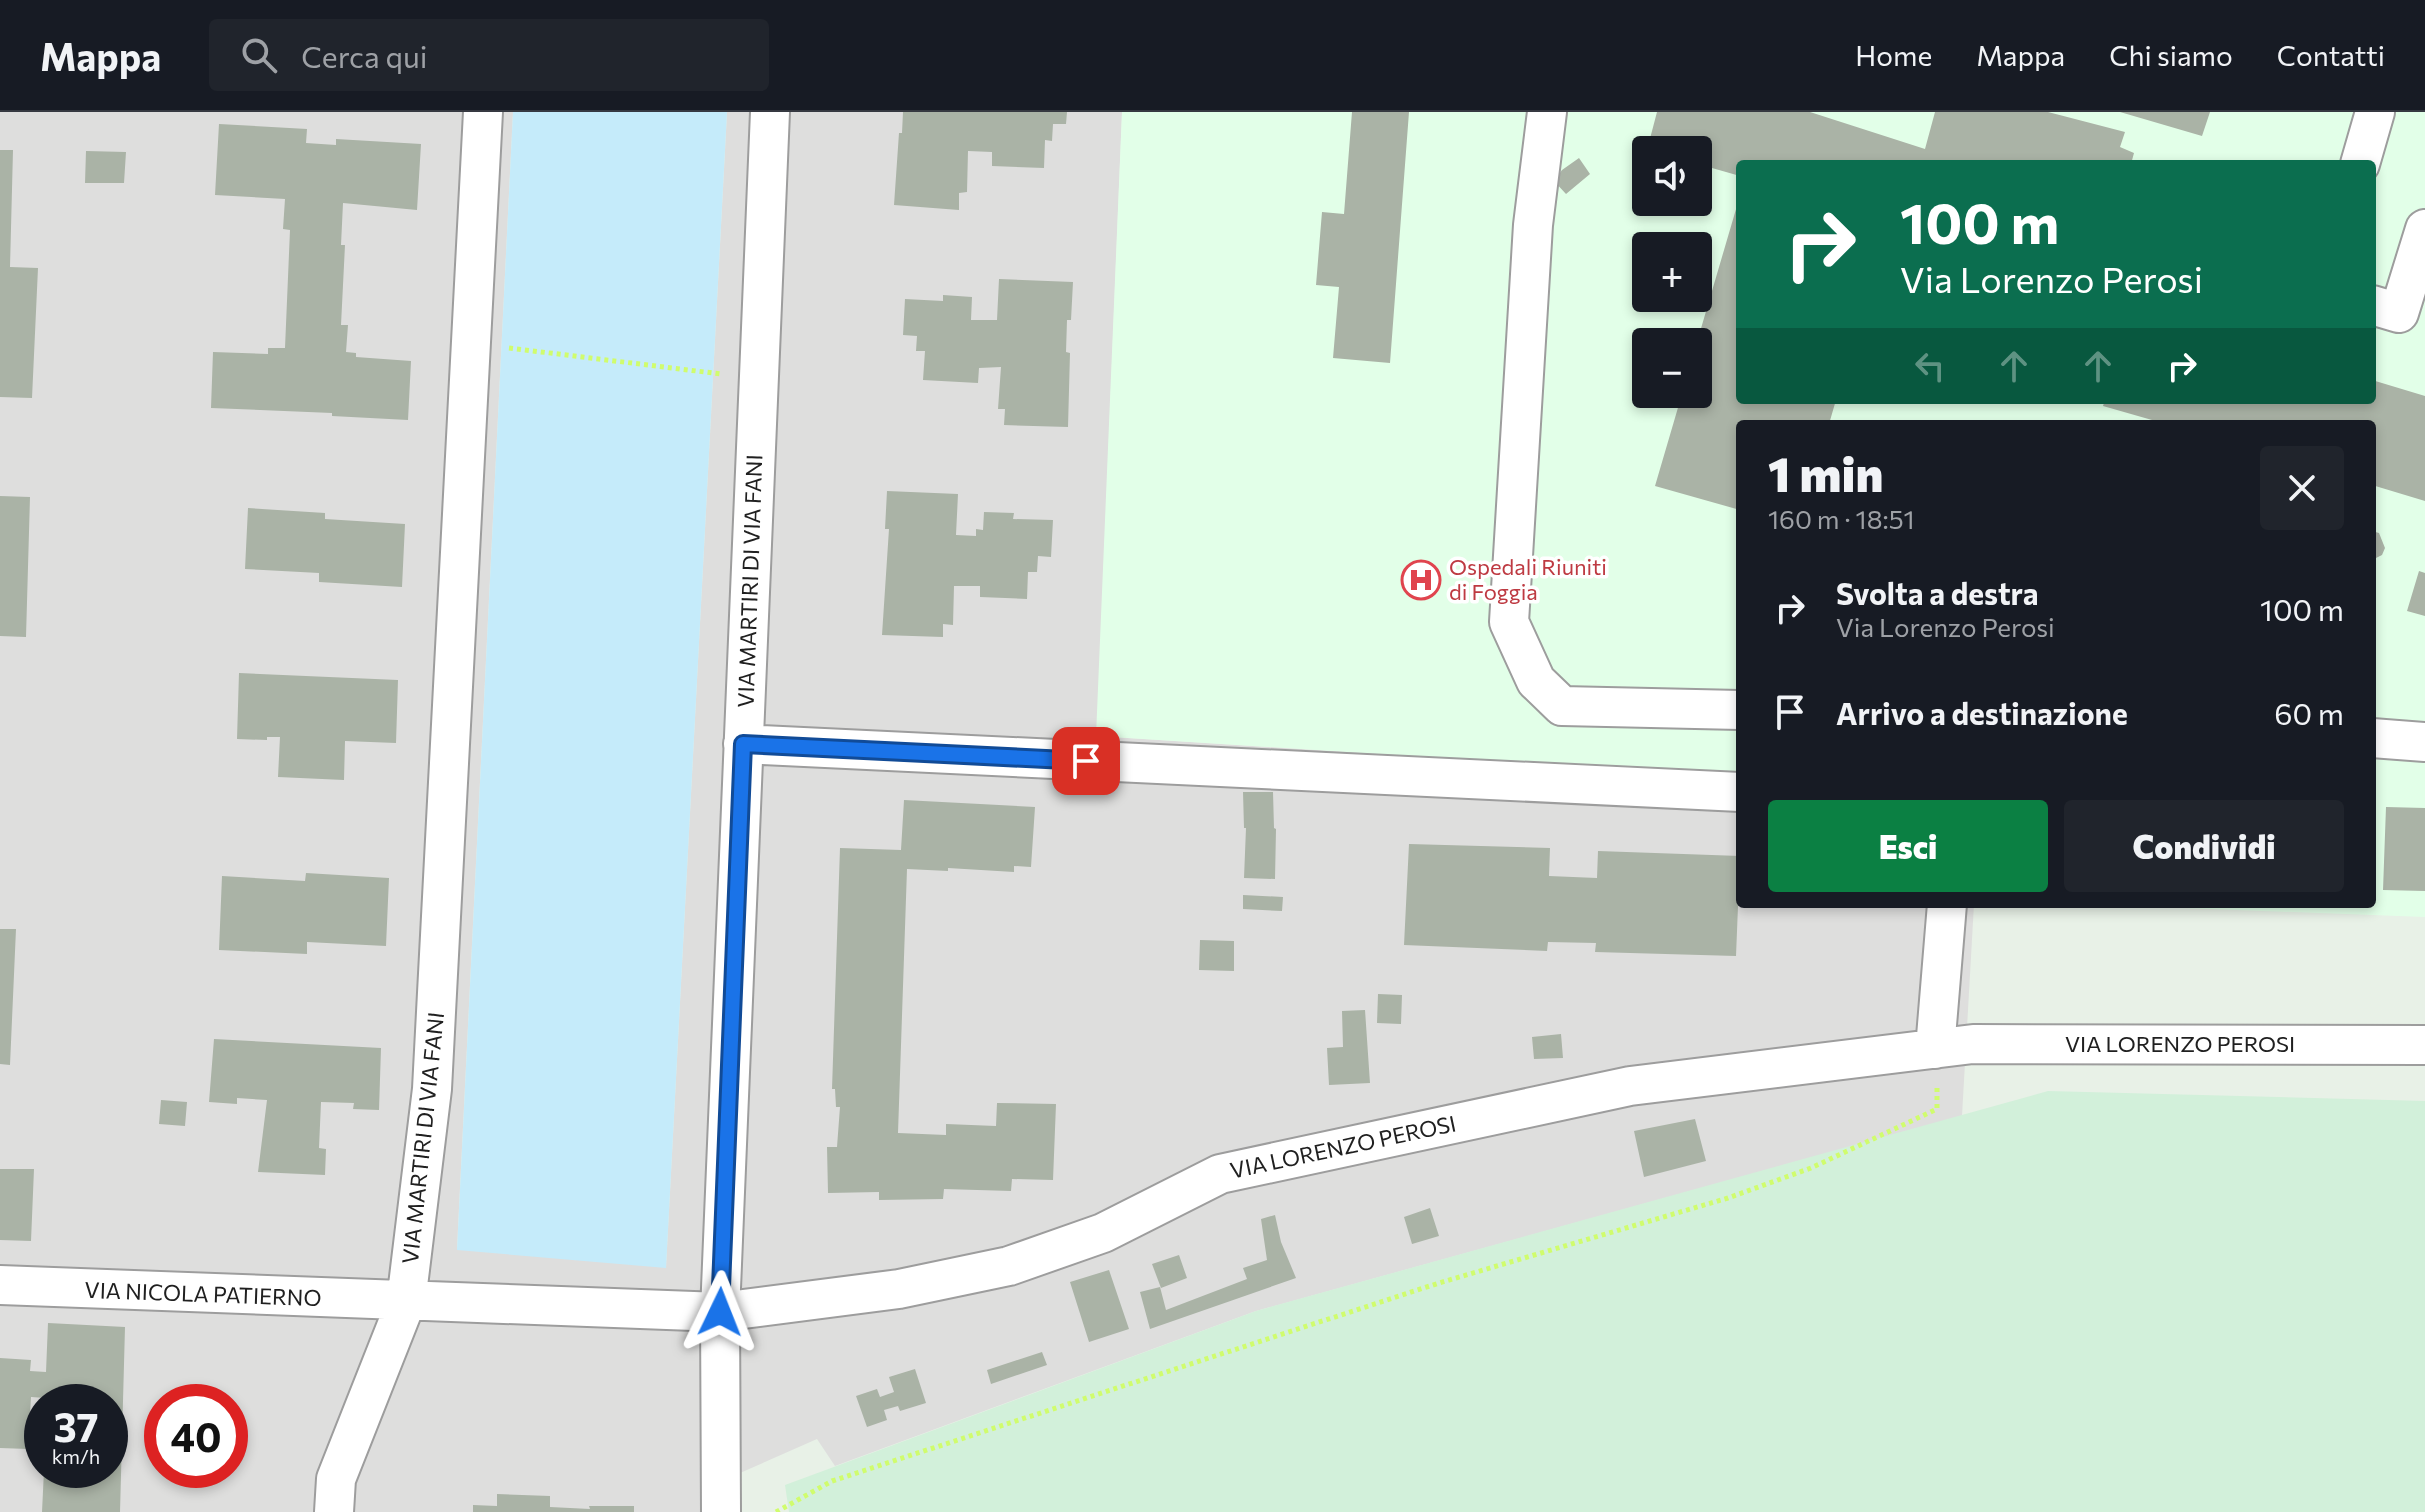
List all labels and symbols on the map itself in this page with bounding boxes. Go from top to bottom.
street label: VIA MARTIRI DI VIA FANI [732,454,767,708]
place label: Ospedali Riuniti di Foggia [1449,553,1607,605]
hospital icon: Ospedali Riuniti di Foggia [1400,559,1442,601]
pin [1052,727,1120,795]
street label: VIA MARTIRI DI VIA FANI [396,1011,449,1265]
street label: VIA LORENZO PEROSI [2065,1030,2295,1057]
street label: VIA LORENZO PEROSI [1228,1109,1458,1184]
position arrow [678,1270,762,1354]
street label: VIA NICOLA PATIERNO [84,1276,322,1311]
speed limit sign: 40 [144,1384,248,1488]

